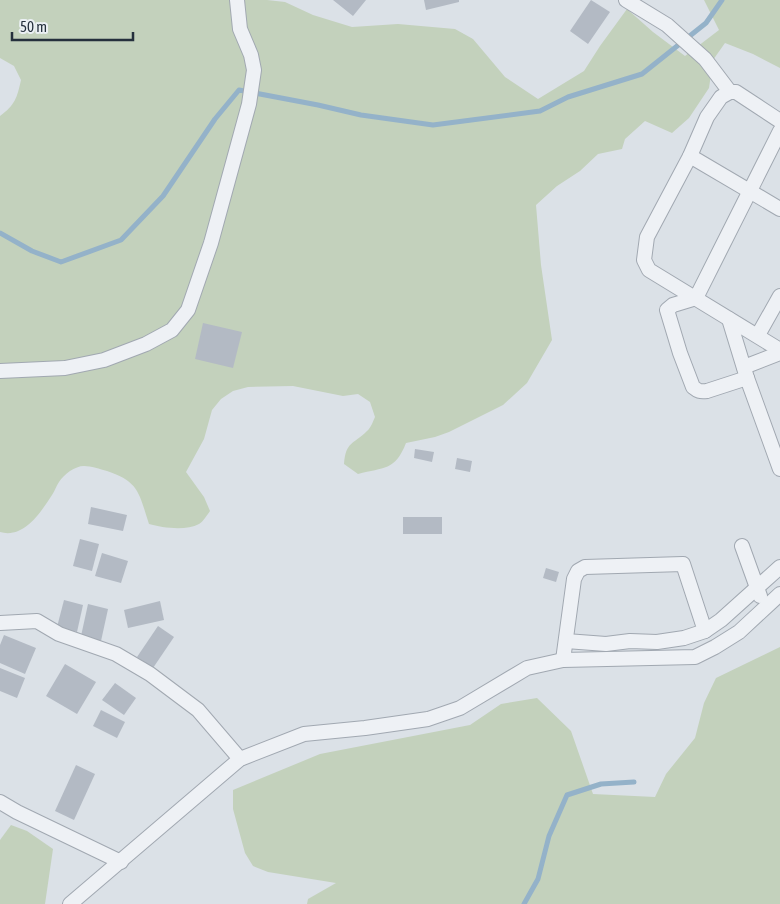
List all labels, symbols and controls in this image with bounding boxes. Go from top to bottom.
scale bar [12,10,134,42]
text: 50 m [20,18,47,35]

